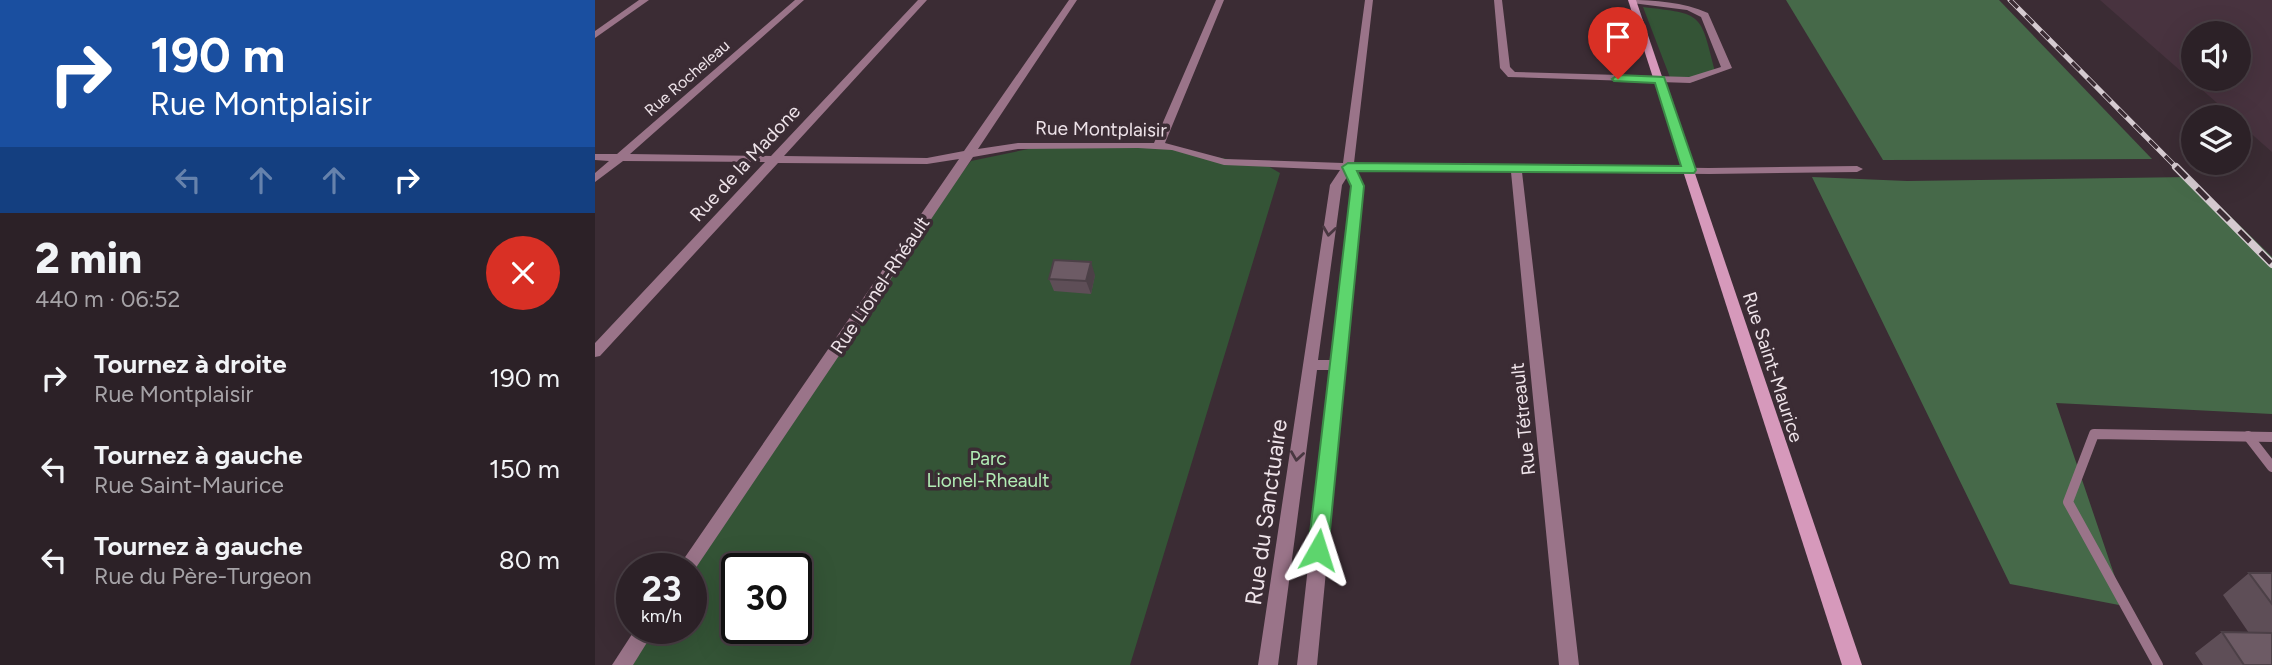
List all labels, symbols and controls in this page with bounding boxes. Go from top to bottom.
pin [1588,7,1648,79]
icon: arrive [1599,18,1637,56]
map controls [2181,21,2251,175]
button: sound [2181,21,2251,91]
text: 190 m [150,25,285,84]
icon: right [35,28,126,119]
street label: Rue Rocheleau [641,36,733,120]
text: Rue Montplaisir [150,85,372,123]
street label: Rue de la Madone [685,100,805,226]
button: layers [2181,105,2251,175]
street label: Rue Montplaisir [1035,116,1168,142]
icon: left [169,161,207,199]
icon: ahead [242,161,280,199]
icon: ahead [315,161,353,199]
icon: right [388,161,426,199]
street label: Rue Lionel-Rhéault [826,212,934,358]
one-way arrow [1322,225,1337,237]
text: 2 min [35,233,142,284]
button: close [486,236,560,310]
text: 440 m · 06:52 [35,285,180,313]
street label: Rue Saint-Maurice [1738,289,1808,445]
text: Tournez à droite [94,348,287,380]
icon: right [35,359,73,397]
text: 190 m [489,362,560,394]
street label: Rue Tétreault [1506,362,1540,476]
text: Rue Montplaisir [94,380,253,408]
street label: Rue du Sanctuaire [1239,417,1293,607]
text: Tournez à gauche [94,439,303,471]
park label: Parc Lionel-Rheault [927,447,1049,492]
icon: left [35,450,73,488]
one-way arrow [1290,450,1305,462]
text: 150 m [489,453,560,485]
text: Rue Saint-Maurice [94,471,284,499]
position arrow [1281,513,1355,587]
text: Tournez à gauche [94,530,303,562]
icon: left [35,541,73,579]
text: 80 m [499,544,560,576]
speed limit sign: 30 [721,553,812,644]
text: Rue du Père-Turgeon [94,562,312,590]
text: 23 [642,568,681,610]
text: km/h [641,605,682,627]

